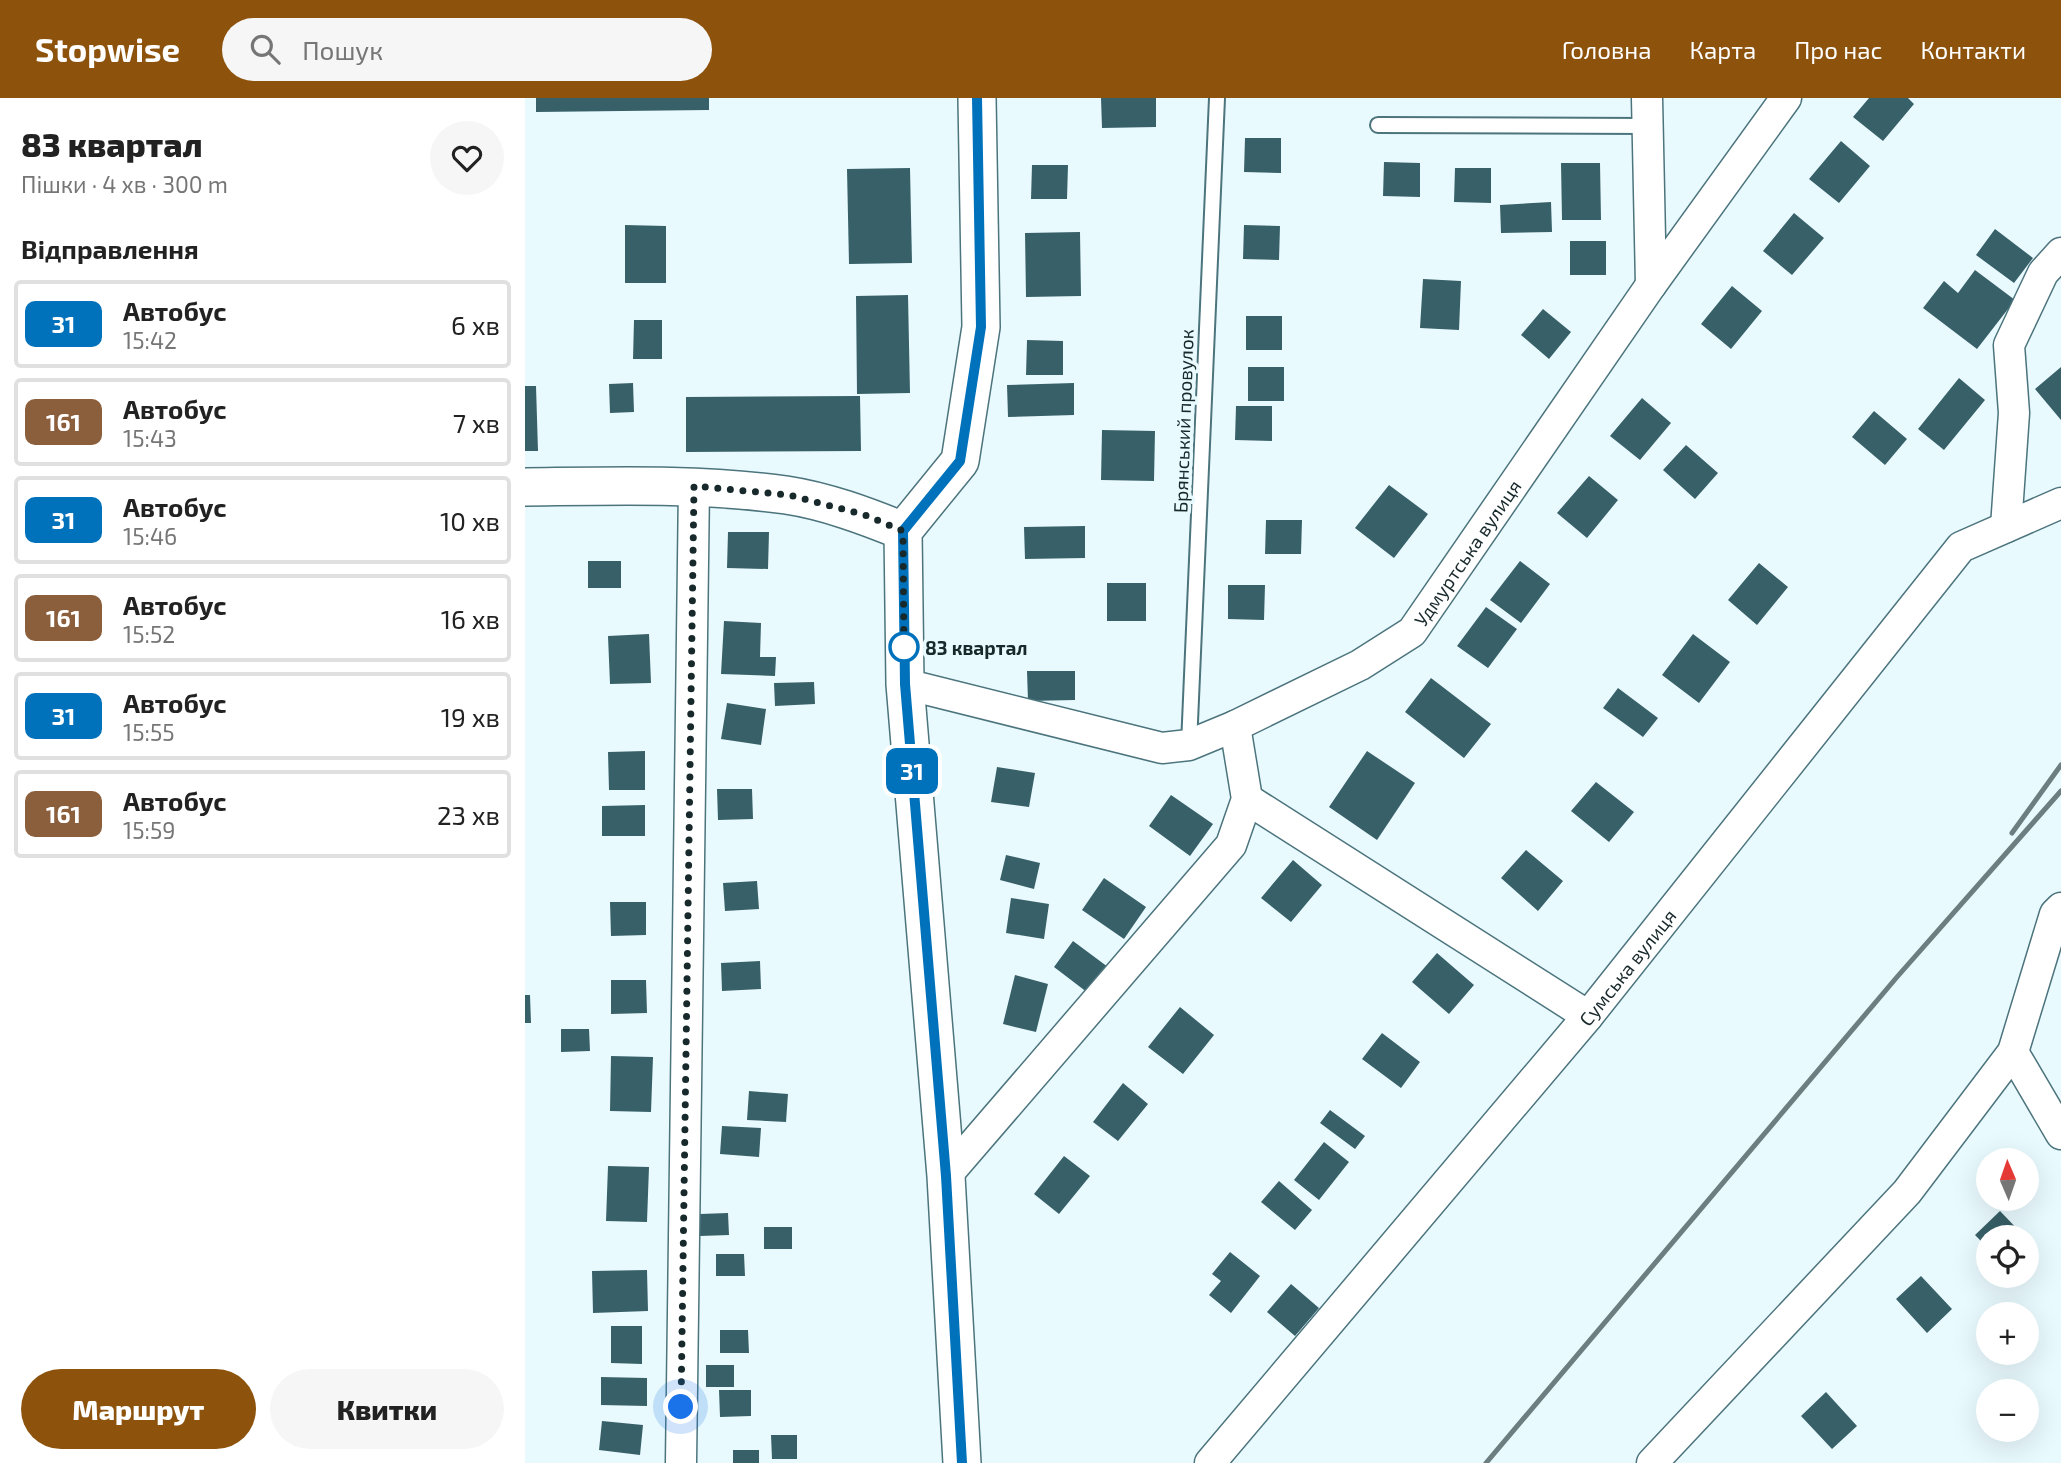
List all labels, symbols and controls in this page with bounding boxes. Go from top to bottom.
search box [222,18,712,81]
text: Stopwise [35,29,180,69]
icon: search [246,30,284,68]
text: Пошук [302,34,383,65]
text: Головна [1562,35,1652,64]
text: Карта [1690,35,1756,64]
text: Про нас [1794,35,1882,64]
text: Контакти [1920,35,2026,64]
button: heart [430,121,504,195]
text: 83 квартал [21,124,202,164]
text: Пішки · 4 хв · 300 m [21,170,228,198]
text: Відправлення [21,233,199,264]
text: Автобус [123,295,226,326]
text: 31 [52,309,75,338]
text: 6 хв [451,309,500,340]
text: 15:42 [123,326,177,354]
street label: Брянський провулок [1168,329,1199,513]
text: Автобус [123,393,226,424]
text: 161 [46,407,81,436]
text: 7 хв [453,407,500,438]
text: 15:43 [123,424,177,452]
street label: Удмуртська вулиця [1408,475,1525,630]
text: Автобус [123,491,226,522]
text: 31 [52,505,75,534]
text: 10 хв [440,505,500,536]
text: 15:46 [123,522,177,550]
text: Автобус [123,589,226,620]
text: 161 [46,603,81,632]
text: 16 хв [441,603,500,634]
text: 15:52 [123,620,175,648]
marker: 83 квартал [889,632,919,662]
place label: 83 квартал [925,636,1028,659]
text: Автобус [123,687,226,718]
text: 31 [52,701,75,730]
text: 19 хв [441,701,500,732]
text: 15:55 [123,718,175,746]
line badge: 31 [881,748,943,794]
text: 31 [900,756,924,785]
text: Автобус [123,785,226,816]
text: 161 [46,799,81,828]
text: 23 хв [437,799,500,830]
text: 15:59 [123,816,175,844]
street label: Сумська вулиця [1574,904,1680,1030]
north arrow [1976,1148,2039,1211]
map controls [1976,1148,2039,1442]
button: locate [1976,1225,2039,1288]
button: + [1976,1302,2039,1365]
button: Маршрут [21,1369,256,1449]
button: Квитки [270,1369,504,1449]
button: − [1976,1379,2039,1442]
your location [663,1389,698,1424]

